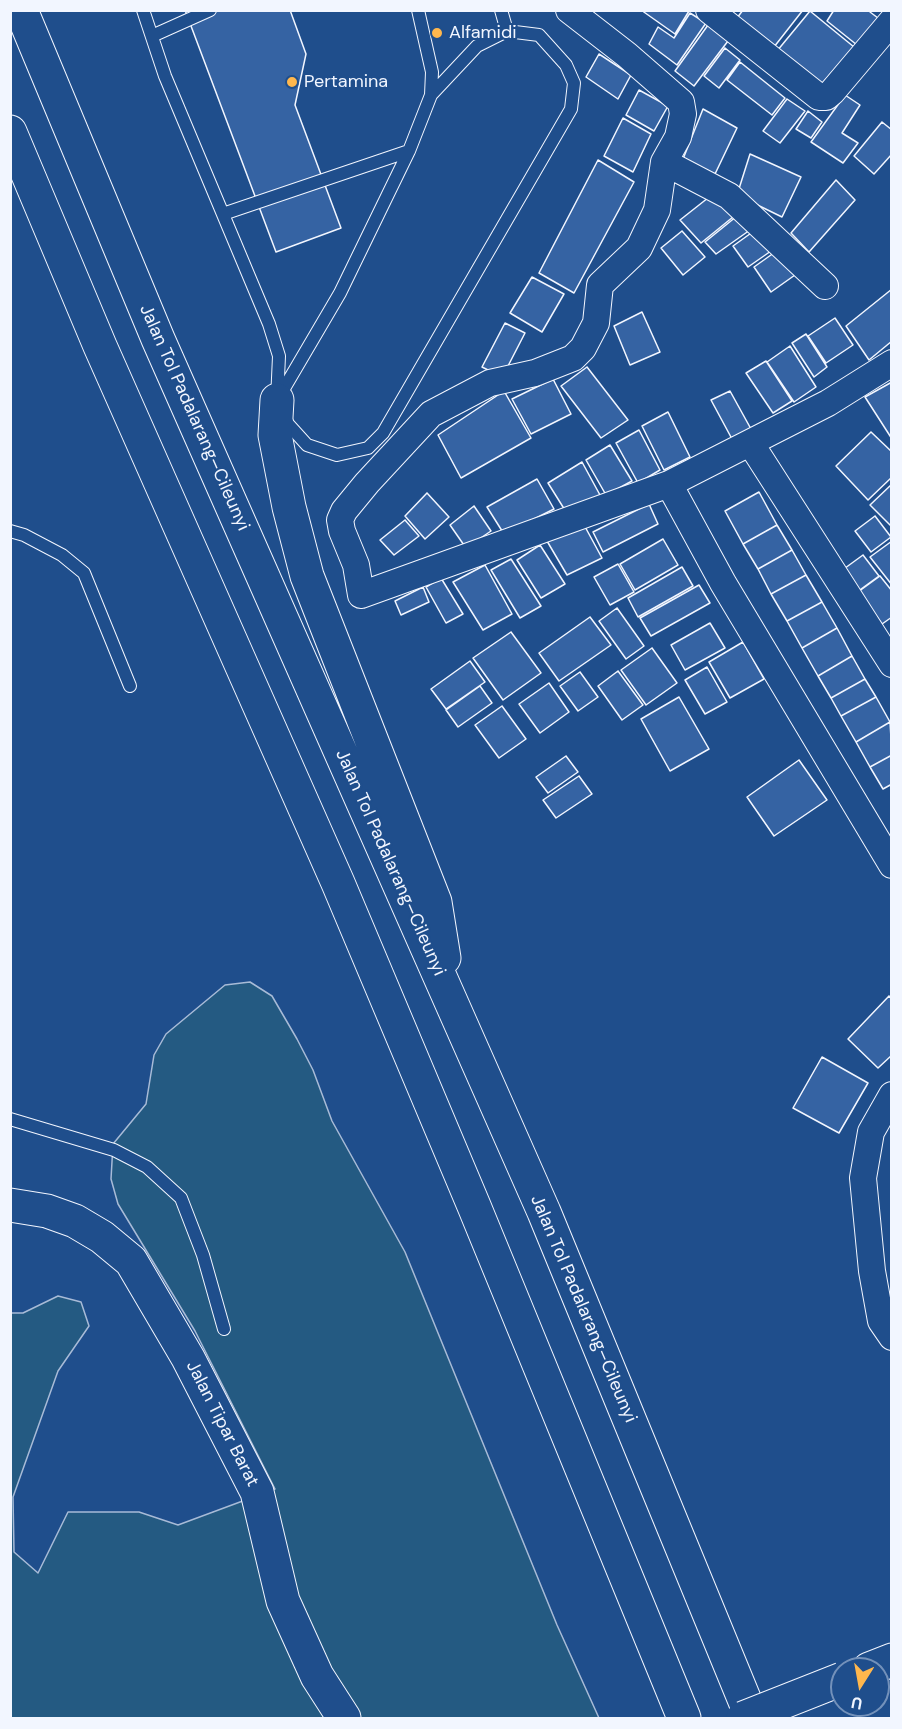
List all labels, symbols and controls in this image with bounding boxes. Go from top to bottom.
place label: Alfamidi [449,22,516,44]
marker: Alfamidi [430,26,444,40]
place label: Pertamina [304,71,388,93]
marker: Pertamina [285,75,299,89]
street label: Jalan Tol Padalarang–Cileunyi [134,302,254,534]
street label: Jalan Tol Padalarang–Cileunyi [330,747,450,979]
street label: Jalan Tol Padalarang–Cileunyi [525,1192,641,1426]
street label: Jalan Tipar Barat [181,1357,263,1491]
north arrow [830,1657,890,1717]
text: U [849,1692,864,1715]

